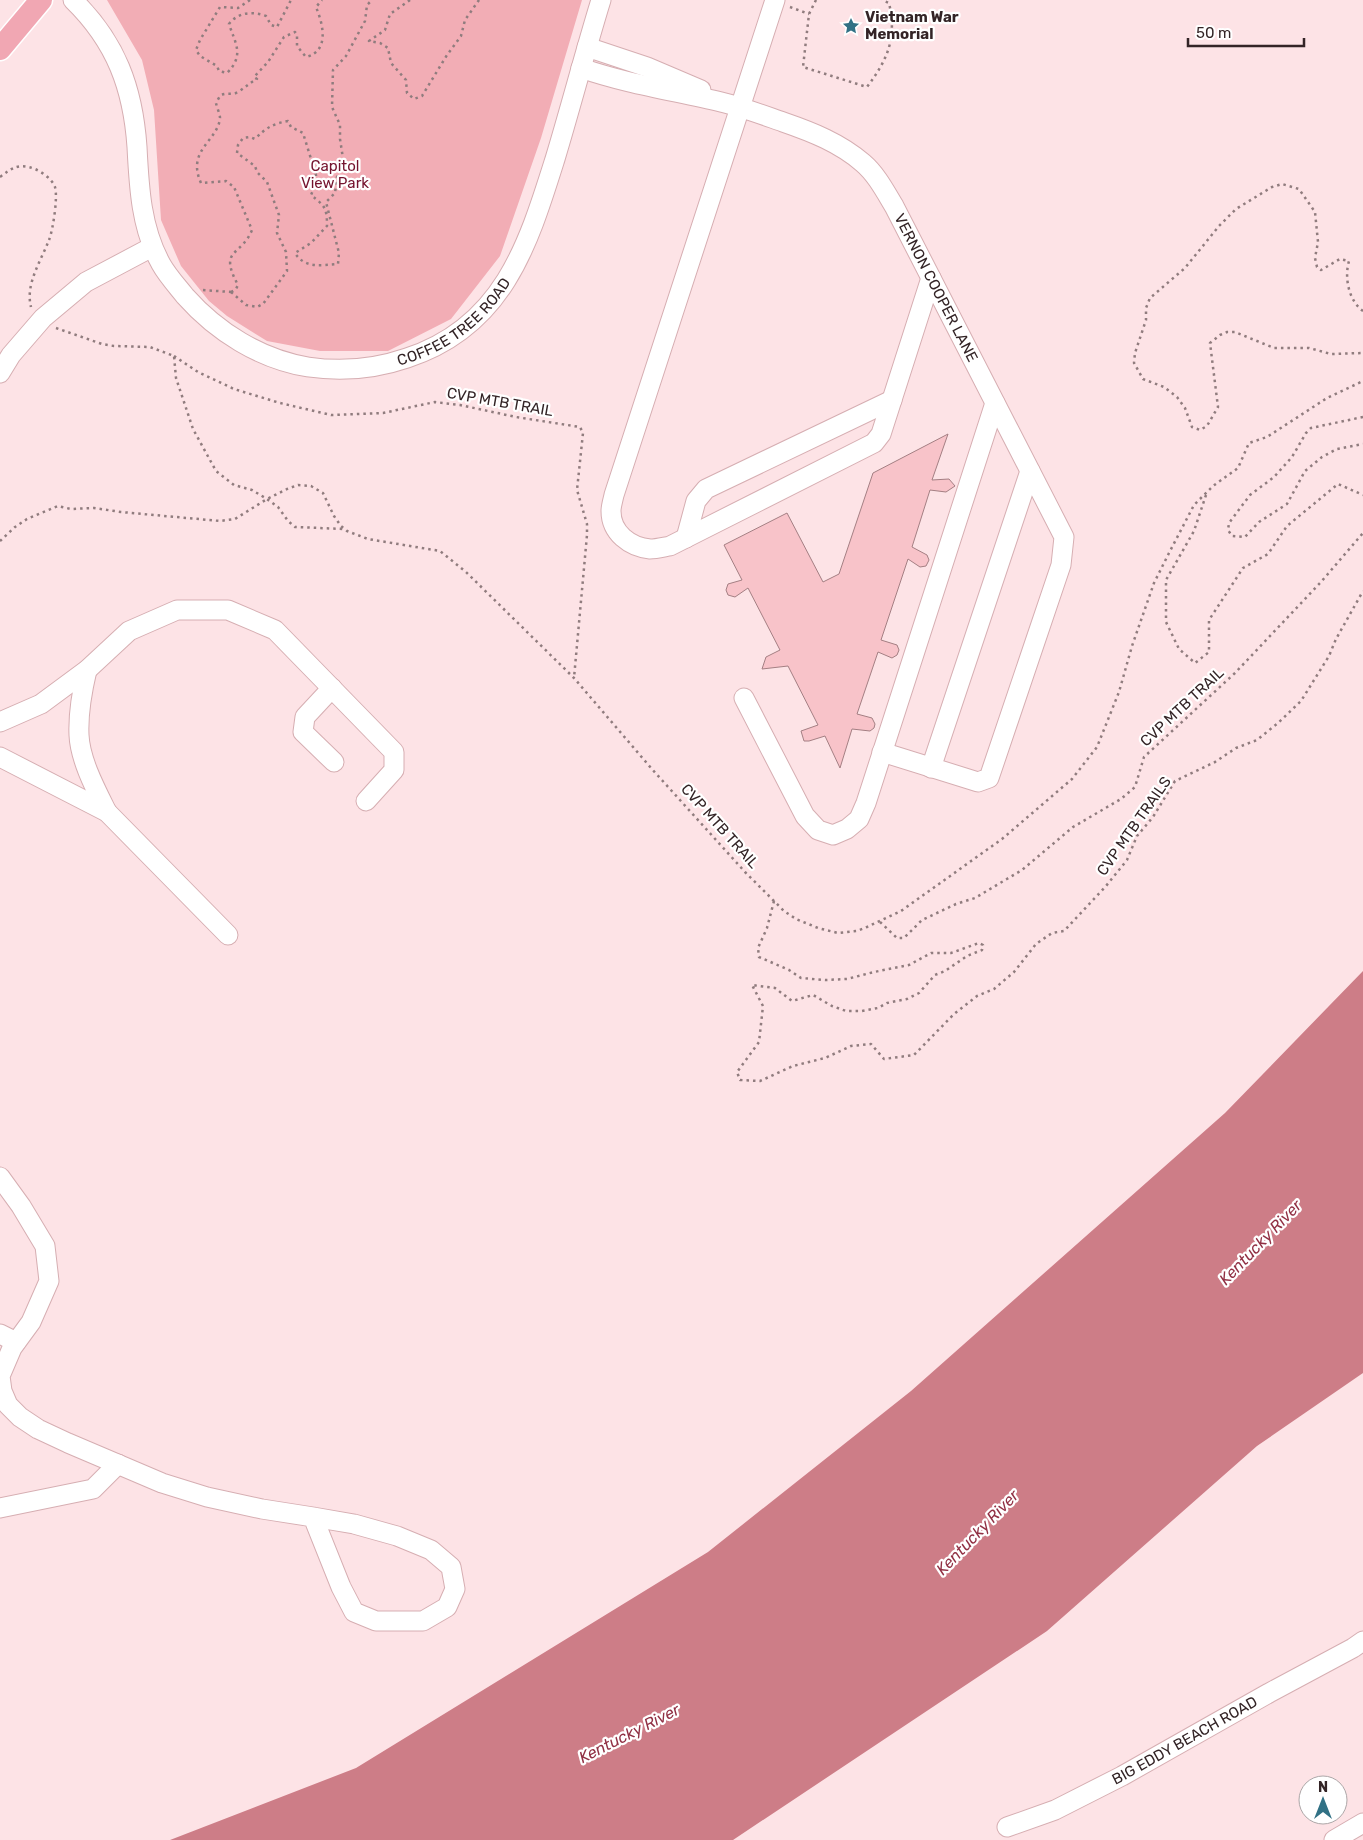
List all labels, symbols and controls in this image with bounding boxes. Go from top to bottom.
place label: Vietnam War Memorial [865,8,959,43]
scale bar [1188,15,1304,47]
place icon: Vietnam War Memorial [841,16,861,36]
text: 50 m [1196,24,1231,42]
park label: Capitol View Park [301,157,369,192]
street label: VERNON COOPER LANE [891,211,982,365]
street label: COFFEE TREE ROAD [395,274,514,370]
street label: CVP MTB TRAIL [445,384,555,420]
street label: CVP MTB TRAIL [1137,663,1228,750]
street label: CVP MTB TRAILS [1093,773,1175,879]
street label: CVP MTB TRAIL [677,780,763,872]
water label: Kentucky River [1215,1195,1306,1289]
water label: Kentucky River [932,1485,1023,1579]
street label: BIG EDDY BEACH ROAD [1109,1692,1260,1789]
water label: Kentucky River [576,1699,684,1767]
north arrow [1298,1775,1348,1825]
text: N [1318,1779,1328,1796]

